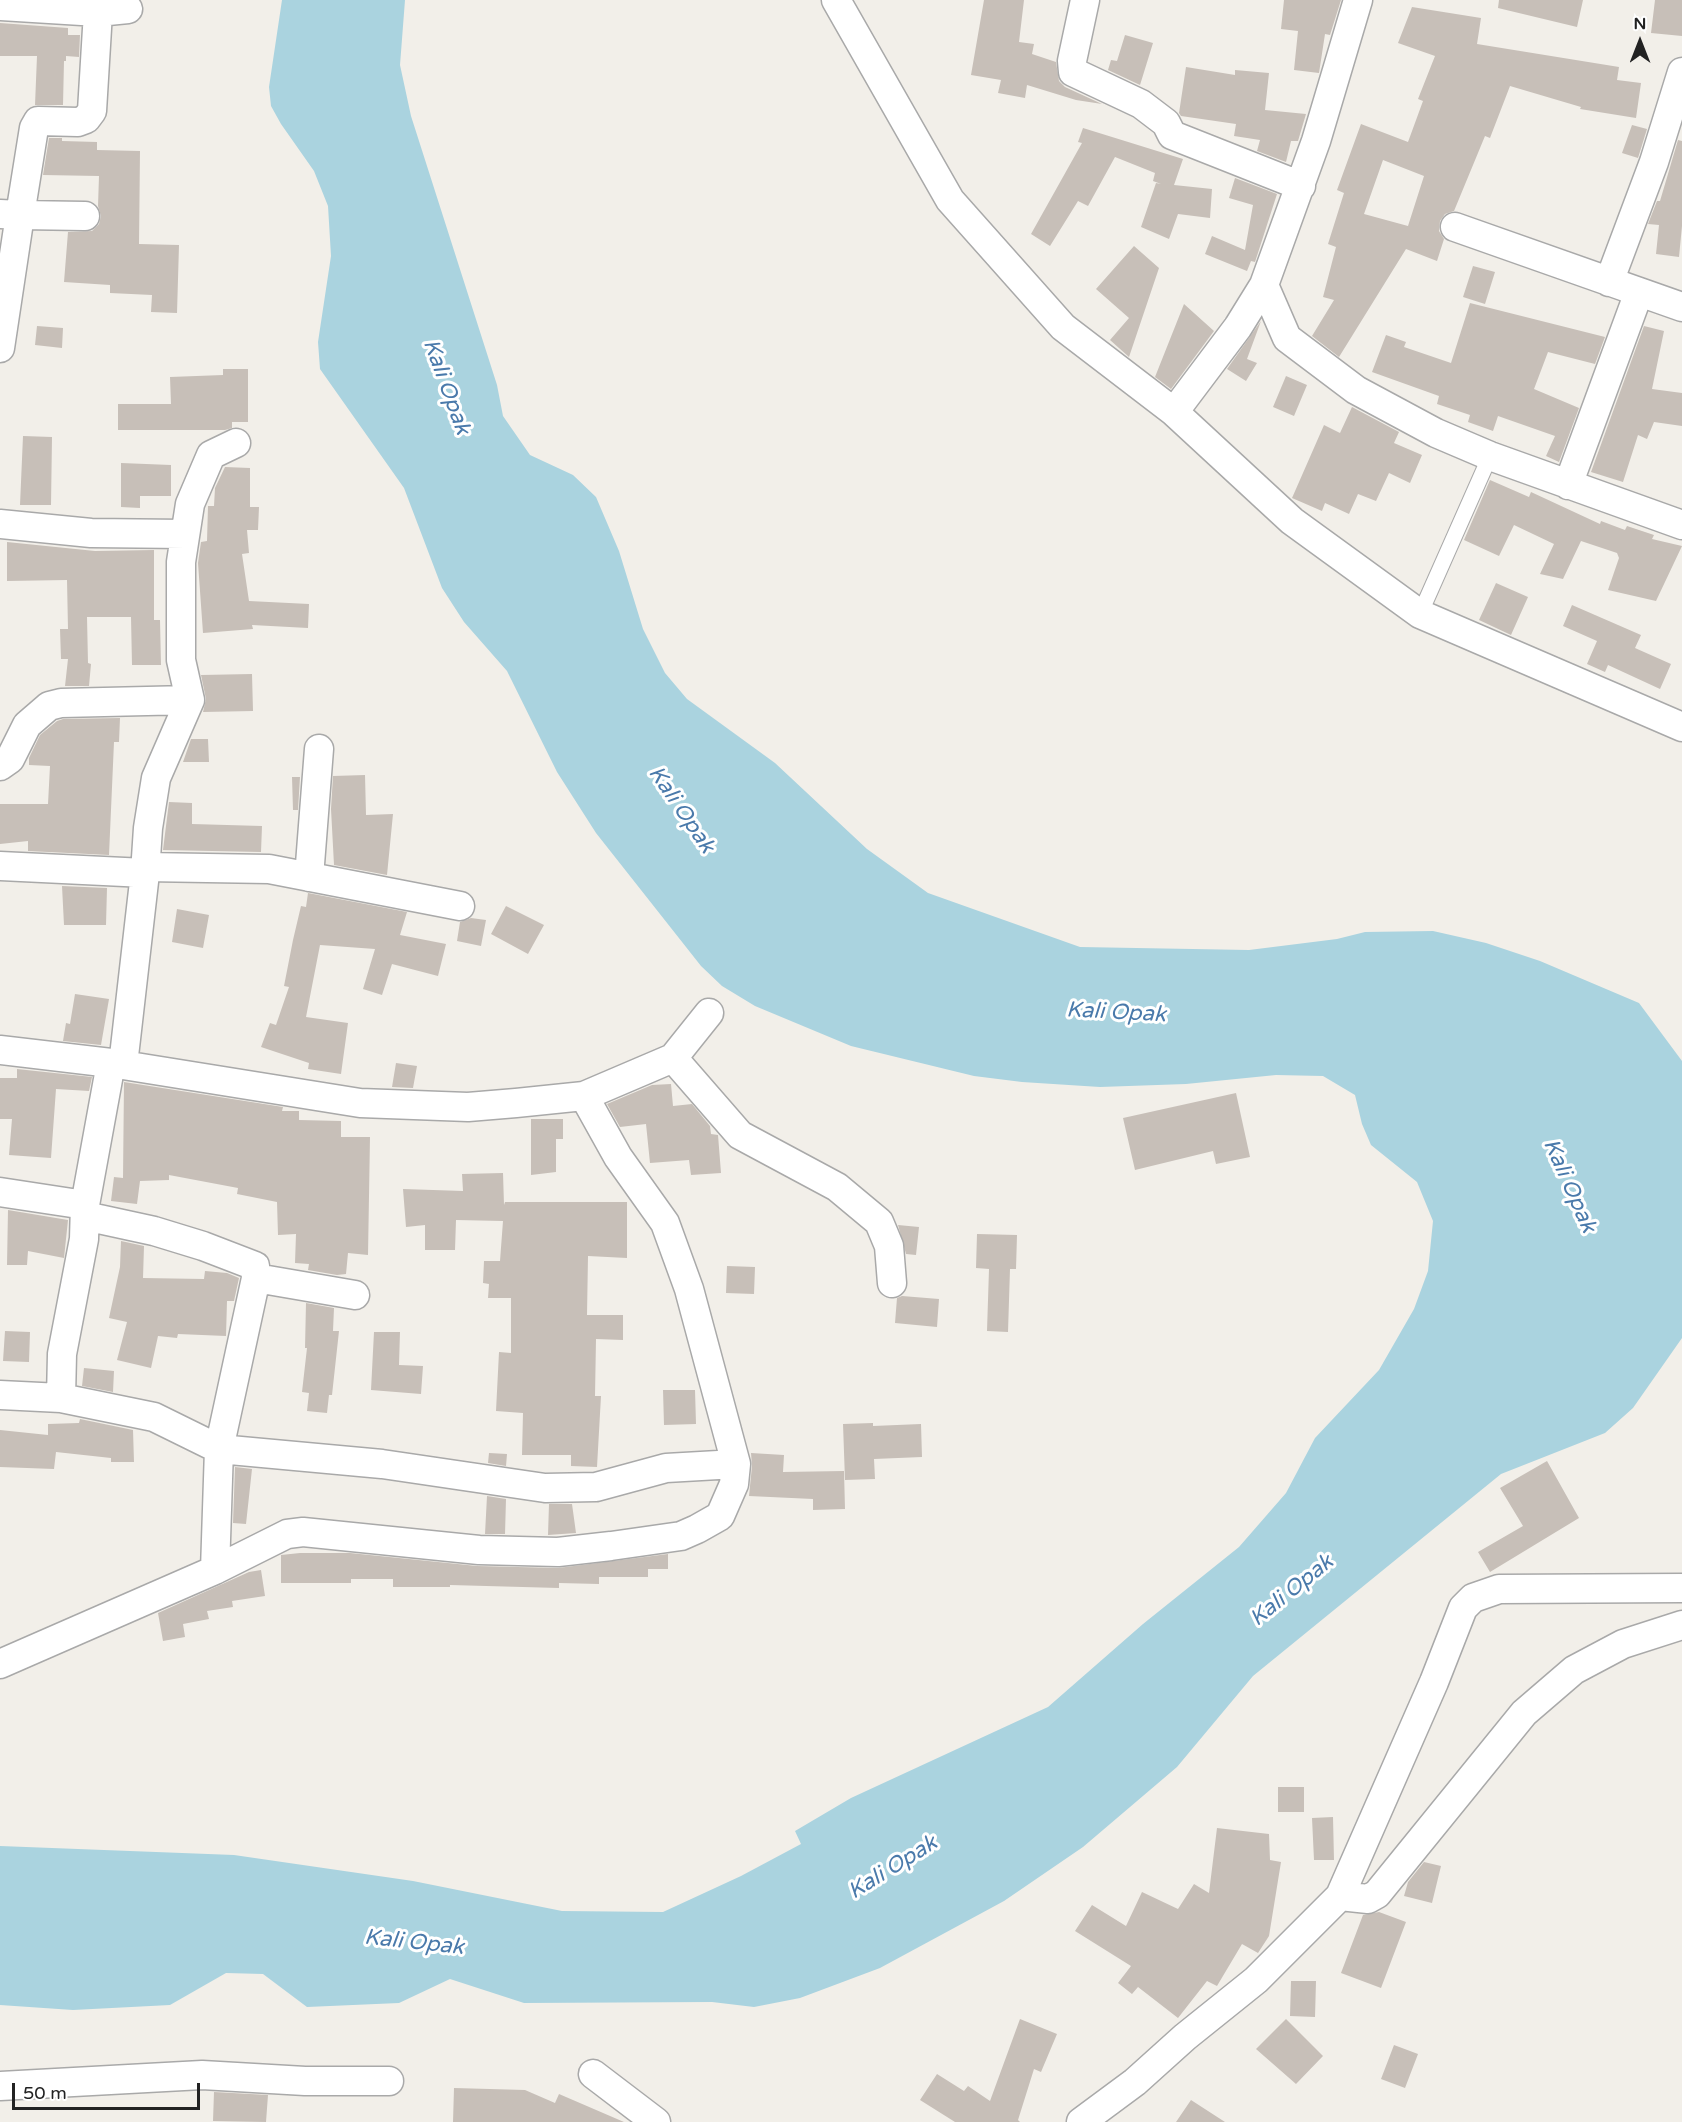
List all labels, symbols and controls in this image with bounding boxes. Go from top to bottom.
north arrow [1610,12,1670,72]
text: N [1634,14,1646,34]
water label: Kali Opak [417,336,475,438]
water label: Kali Opak [642,761,720,859]
water label: Kali Opak [1066,997,1166,1029]
water label: Kali Opak [1537,1135,1601,1237]
water label: Kali Opak [1245,1549,1339,1633]
water label: Kali Opak [844,1830,942,1906]
water label: Kali Opak [363,1925,465,1961]
scale bar [15,2071,202,2109]
text: 50 m [23,2082,67,2104]

